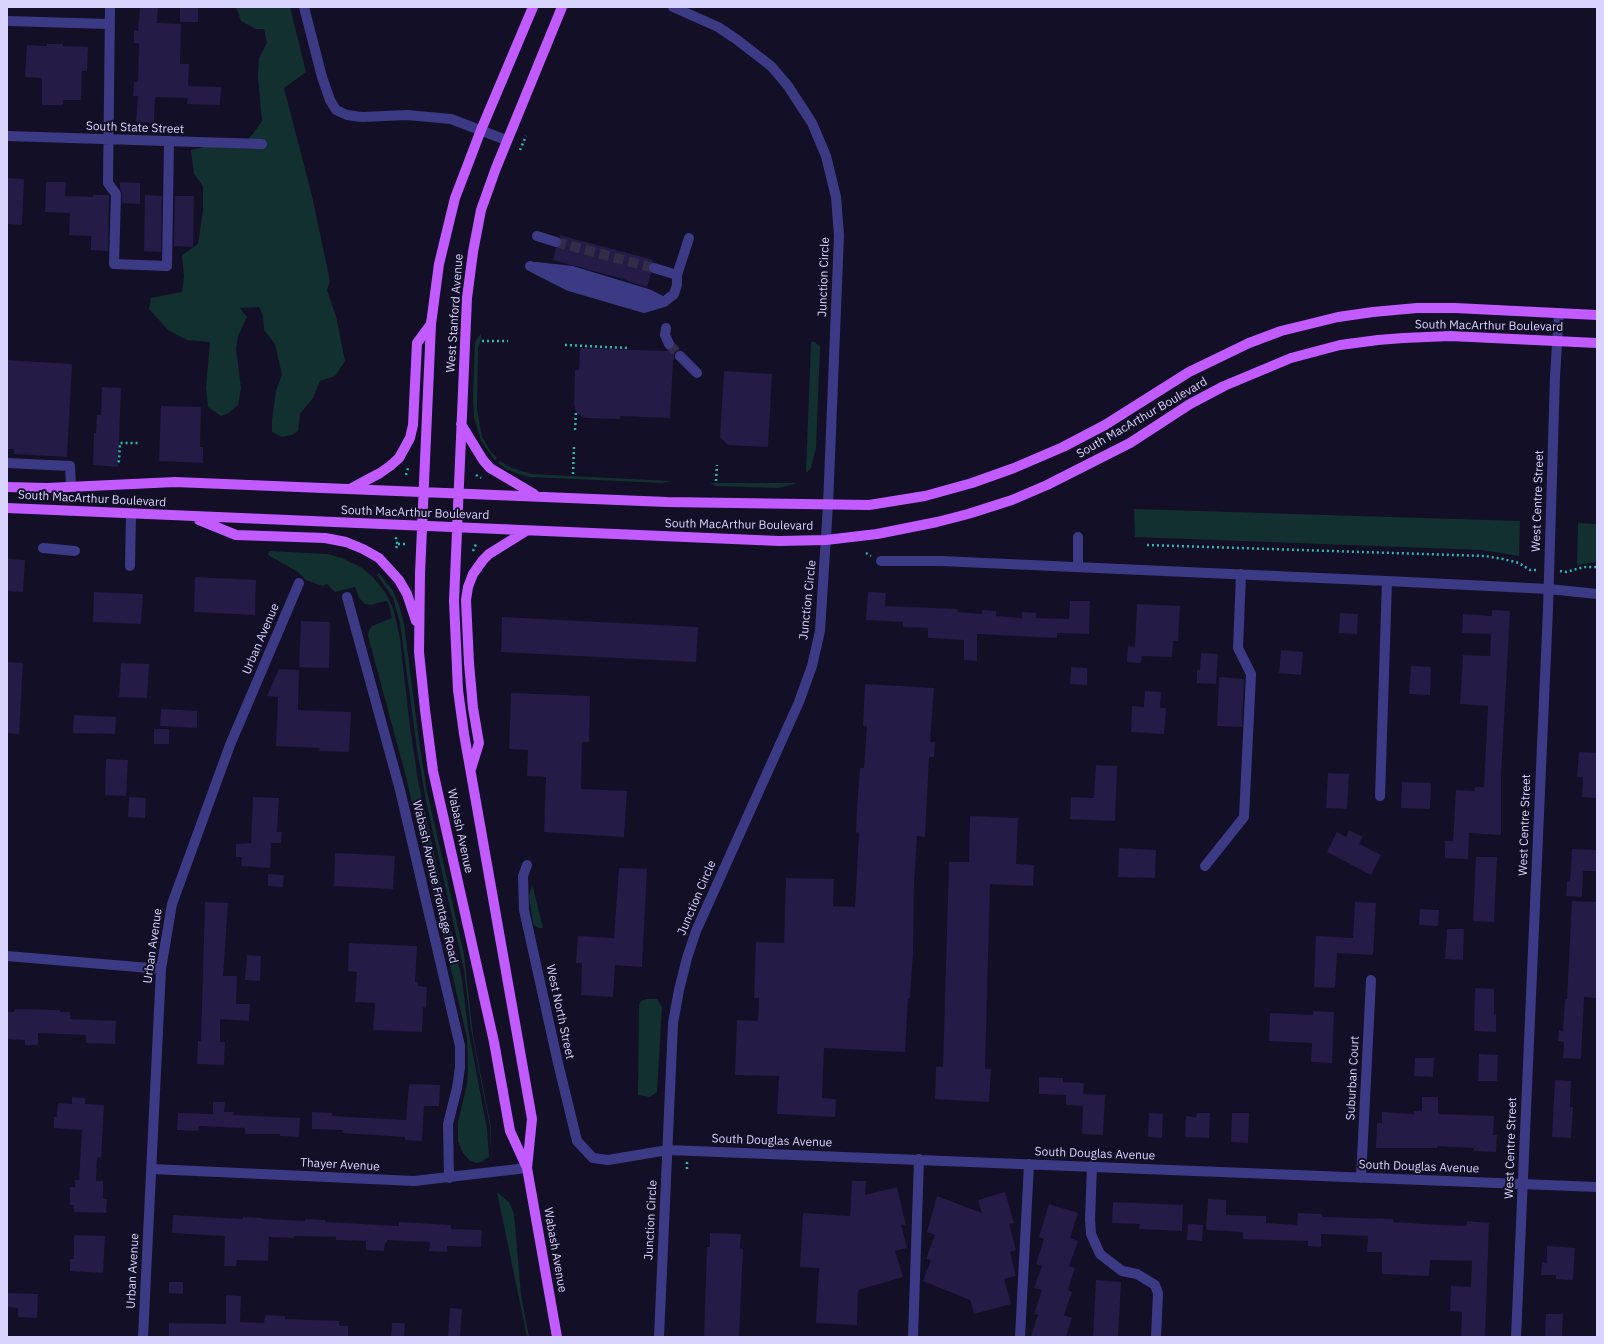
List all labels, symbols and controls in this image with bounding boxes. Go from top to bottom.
street label: South State Street [86,119,184,137]
street label: Junction Circle [815,237,833,317]
street label: West Stanford Avenue [444,253,466,373]
street label: South MacArthur Boulevard [1415,318,1563,334]
street label: South MacArthur Boulevard [1074,375,1210,461]
street label: West Centre Street [1529,450,1547,552]
street label: South MacArthur Boulevard [17,488,167,510]
street label: South MacArthur Boulevard [341,503,489,523]
street label: South MacArthur Boulevard [665,517,813,533]
street label: Junction Circle [797,559,819,641]
street label: Urban Avenue [240,601,282,677]
street label: West Centre Street [1516,774,1534,876]
street label: Wabash Avenue [444,787,476,875]
street label: Wabash Avenue Frontage Road [409,799,461,965]
street label: Junction Circle [675,858,719,938]
street label: Urban Avenue [141,908,165,984]
street label: West North Street [543,963,577,1061]
street label: Suburban Court [1344,1035,1362,1121]
street label: West Centre Street [1502,1097,1520,1199]
street label: South Douglas Avenue [711,1132,833,1150]
street label: South Douglas Avenue [1034,1145,1156,1163]
street label: Thayer Avenue [300,1156,380,1174]
street label: South Douglas Avenue [1358,1158,1480,1176]
street label: Junction Circle [642,1180,660,1260]
street label: Wabash Avenue [540,1206,570,1294]
street label: Urban Avenue [124,1233,142,1309]

